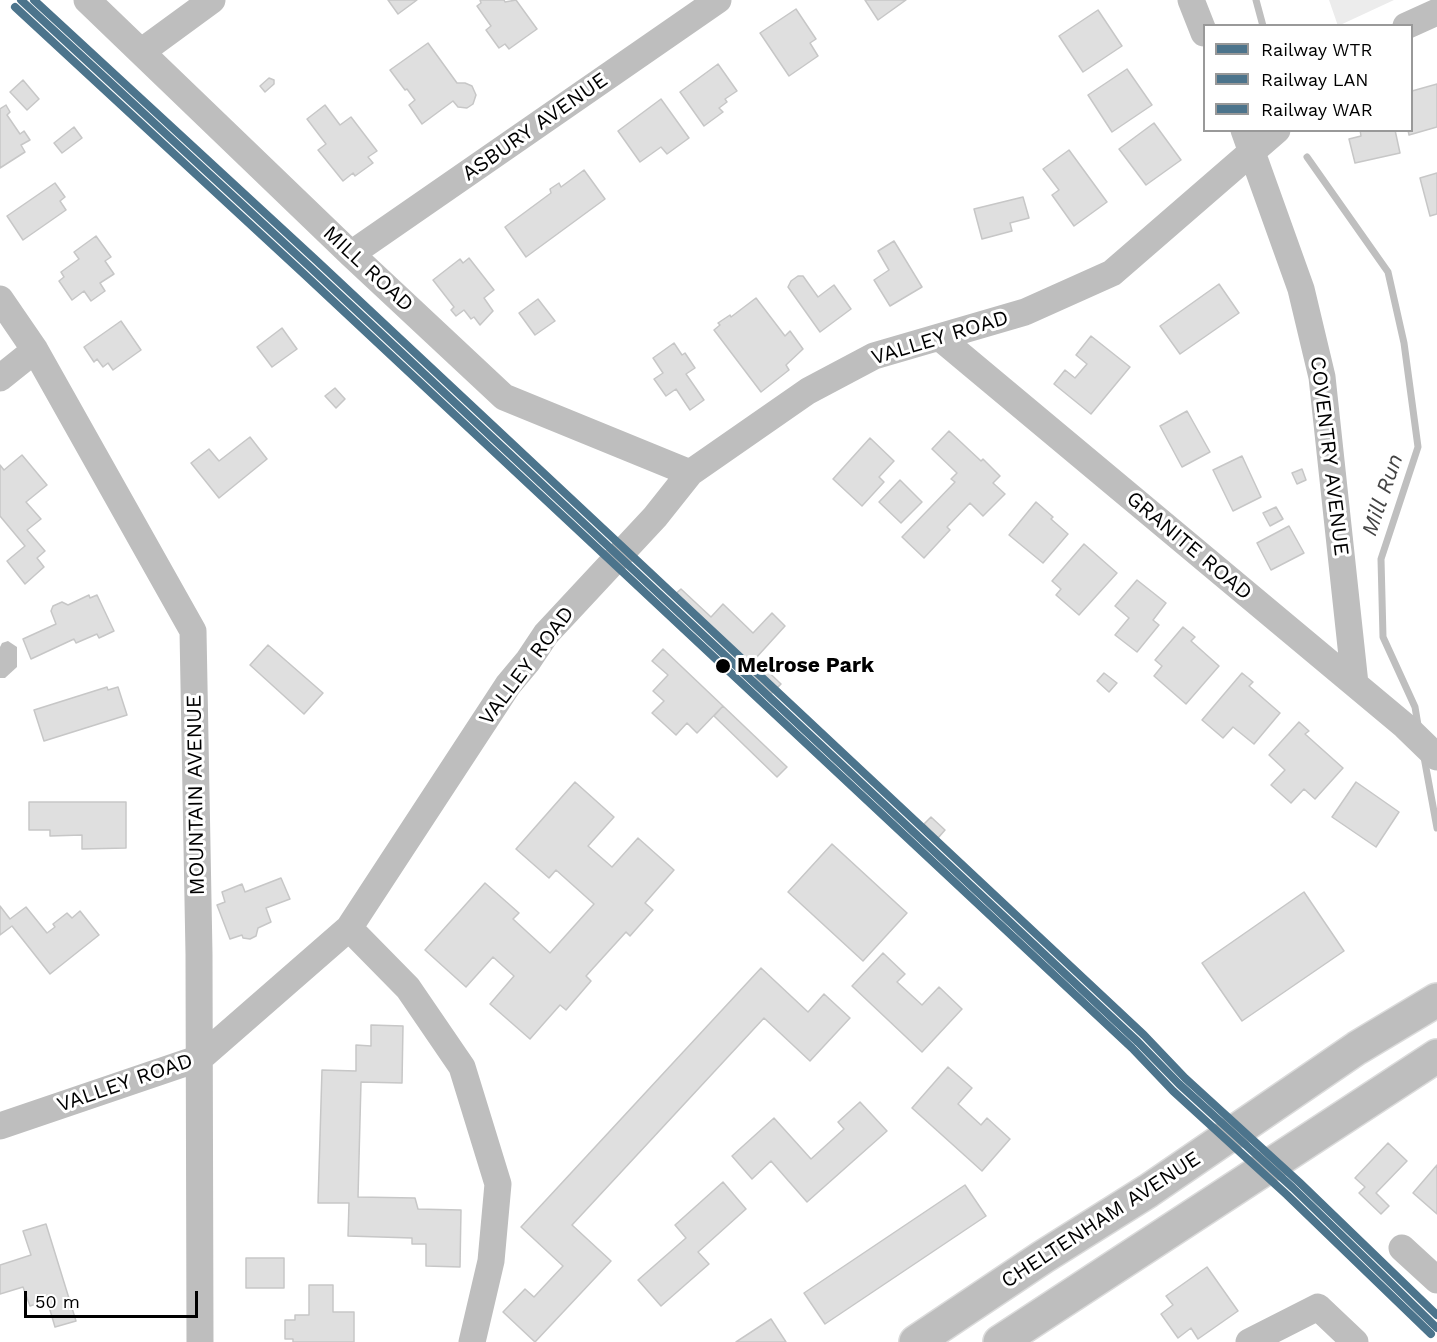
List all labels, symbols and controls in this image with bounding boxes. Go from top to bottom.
legend [1203,24,1413,132]
text: Railway WTR [1261,39,1372,60]
street label: ASBURY AVENUE [457,67,613,187]
text: Railway LAN [1261,69,1369,90]
text: Railway WAR [1261,99,1373,120]
street label: MILL ROAD [318,221,418,317]
street label: VALLEY ROAD [868,305,1012,371]
street label: COVENTRY AVENUE [1304,355,1354,557]
water label: Mill Run [1357,451,1409,539]
street label: GRANITE ROAD [1121,486,1257,606]
street label: VALLEY ROAD [474,602,580,730]
place label: Melrose Park [737,653,874,679]
marker: Melrose Park [714,657,732,675]
street label: MOUNTAIN AVENUE [182,694,210,896]
street label: VALLEY ROAD [54,1048,196,1118]
street label: CHELTENHAM AVENUE [997,1146,1205,1294]
scale bar [27,1279,201,1317]
text: 50 m [35,1291,80,1312]

